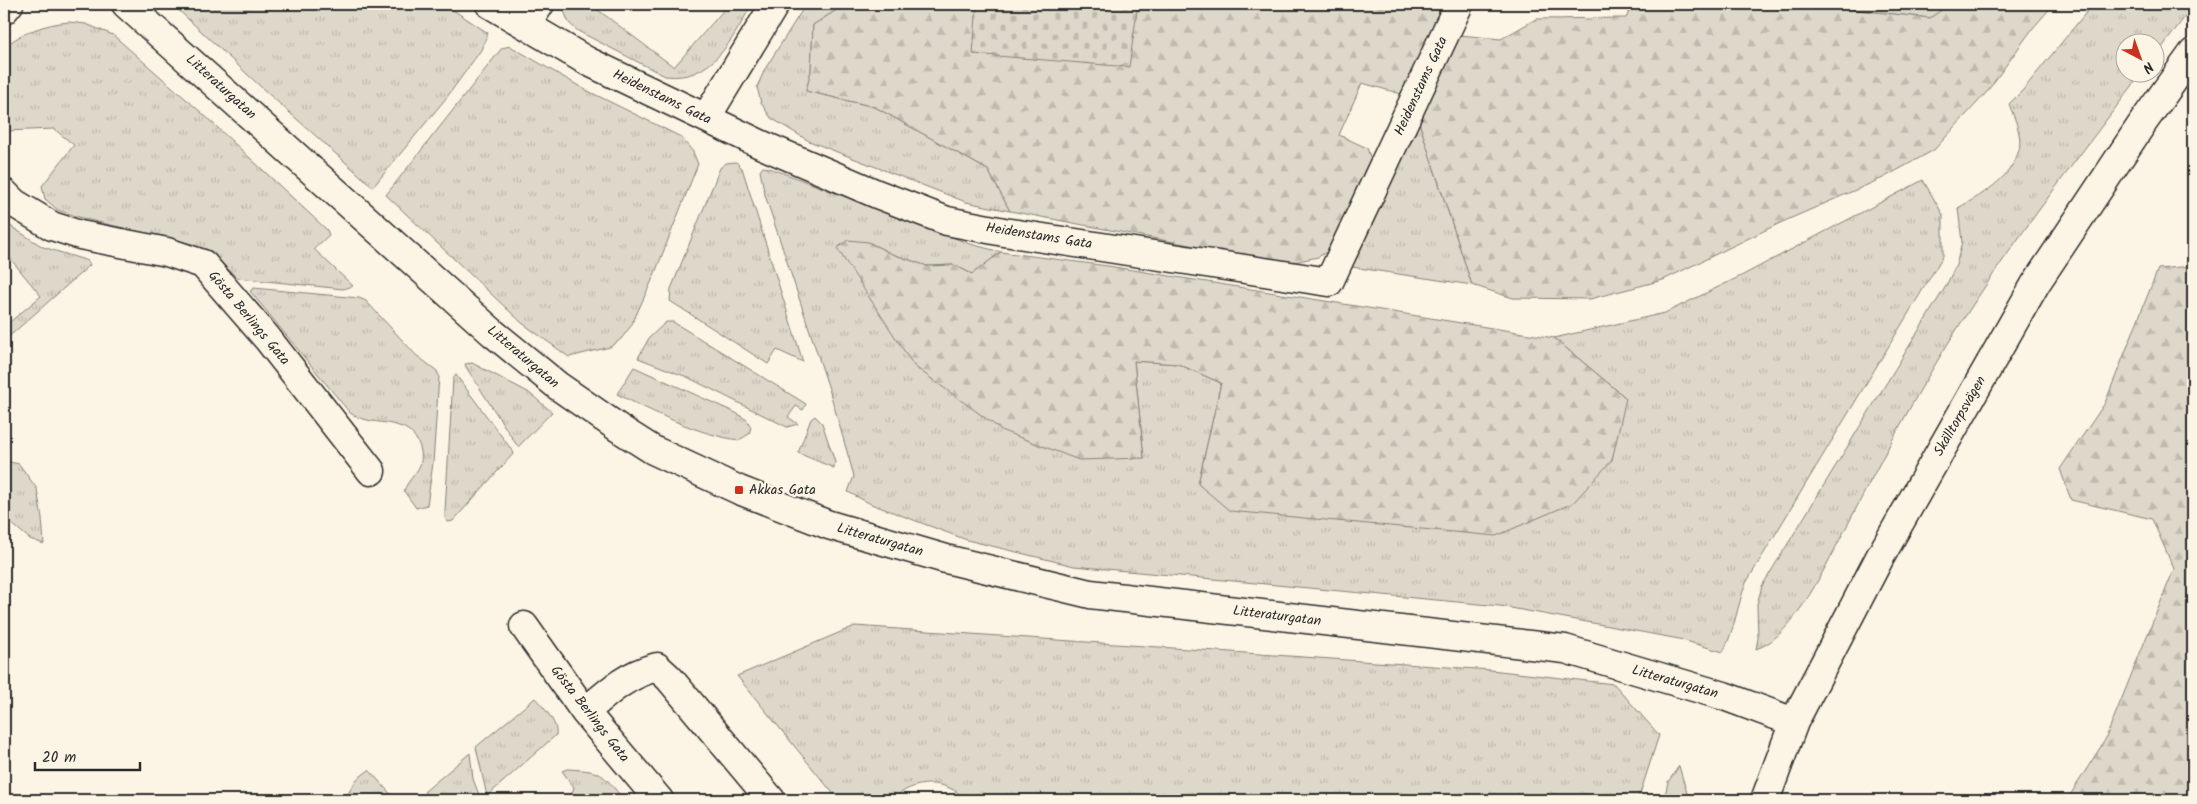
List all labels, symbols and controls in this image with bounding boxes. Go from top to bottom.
north arrow [2114,32,2164,82]
street label: Heidenstams Gata [1388,33,1454,139]
street label: Litteraturgatan [181,49,261,125]
text: N [2137,56,2158,78]
street label: Heidenstams Gata [609,64,715,130]
street label: Heidenstams Gata [984,217,1094,255]
street label: Gösta Berlings Gata [203,266,295,370]
street label: Litteraturgatan [482,320,564,394]
street label: Skälltorpsvägen [1928,372,1992,460]
place label: Akkas Gata [749,479,816,501]
marker: Akkas Gata [733,484,745,496]
street label: Litteraturgatan [834,517,926,563]
street label: Litteraturgatan [1232,600,1322,632]
street label: Litteraturgatan [1629,659,1721,705]
street label: Gösta Berlings Gata [545,661,635,767]
scale bar [35,739,140,771]
text: 20 m [42,746,76,770]

